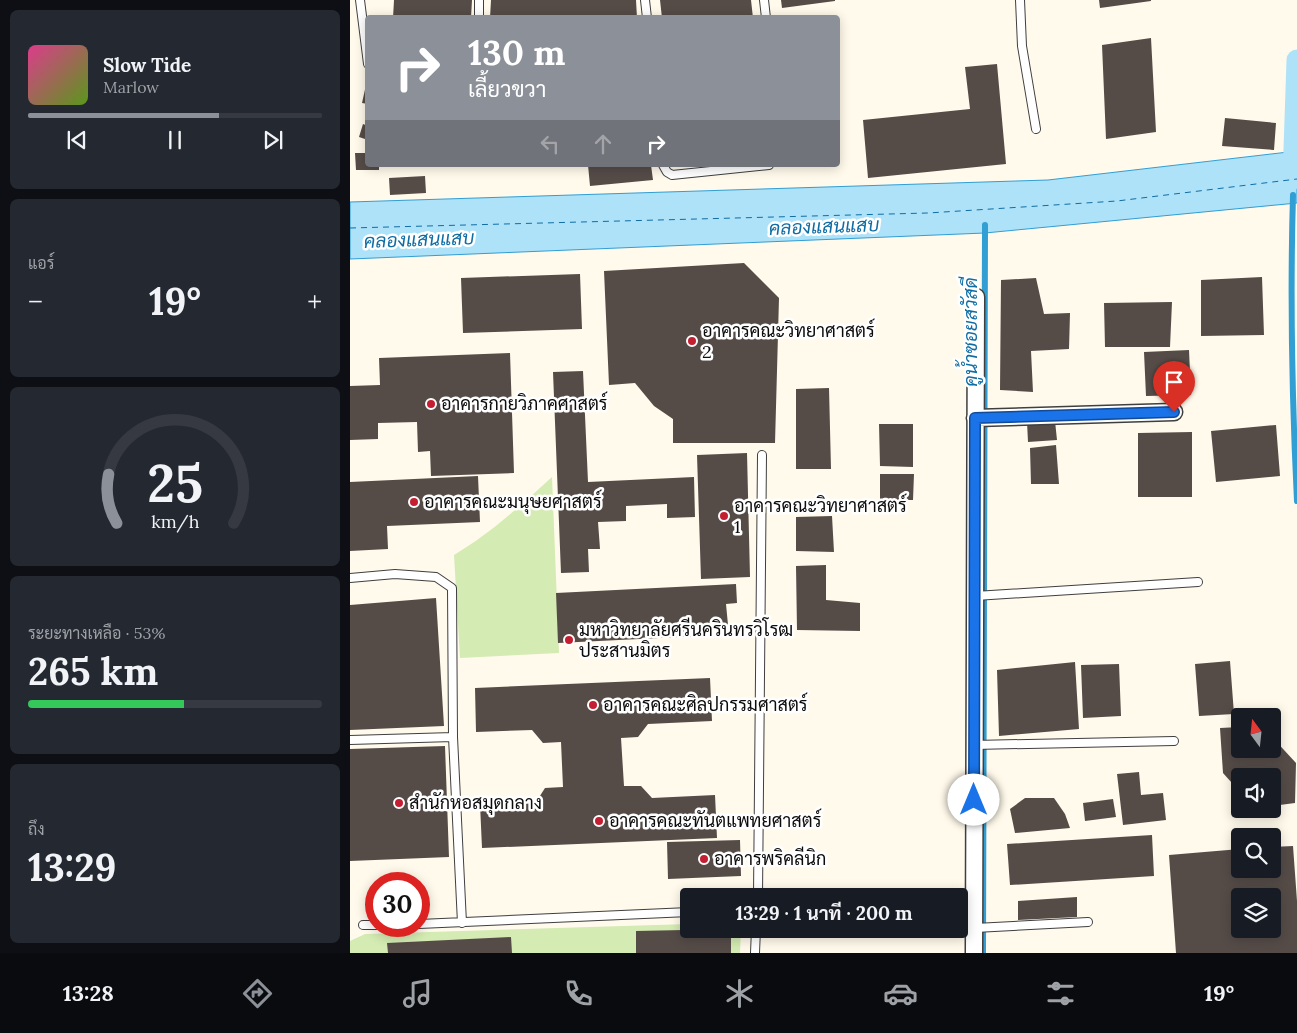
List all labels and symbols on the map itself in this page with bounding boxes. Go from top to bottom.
water label: คลองแสนแสบ [768,212,880,240]
water label: คลองแสนแสบ [363,225,475,253]
water label: คูน้ำซอยสวัสดี [955,276,984,387]
place label: อาคารคณะวิทยาศาสตร์ 2 [702,318,875,363]
marker: อาคารคณะวิทยาศาสตร์ 2 [686,335,698,347]
pin [1153,361,1195,412]
place label: อาคารกายวิภาคศาสตร์ [441,391,608,415]
marker: อาคารกายวิภาคศาสตร์ [425,398,437,410]
place label: อาคารคณะมนุษยศาสตร์ [424,489,602,514]
place label: อาคารคณะวิทยาศาสตร์ 1 [734,493,907,538]
marker: อาคารคณะมนุษยศาสตร์ [408,496,420,508]
marker: อาคารคณะวิทยาศาสตร์ 1 [718,510,730,522]
place label: มหาวิทยาลัยศรีนครินทรวิโรฒ ประสานมิตร [579,617,793,662]
marker: มหาวิทยาลัยศรีนครินทรวิโรฒ ประสานมิตร [563,634,575,646]
place label: อาคารคณะศิลปกรรมศาสตร์ [603,692,808,716]
marker: อาคารคณะศิลปกรรมศาสตร์ [587,699,599,711]
north arrow [1231,708,1281,758]
position arrow [947,773,999,825]
place label: สำนักหอสมุดกลาง [409,791,542,815]
marker: สำนักหอสมุดกลาง [393,797,405,809]
place label: อาคารคณะทันตแพทยศาสตร์ [609,808,822,832]
marker: อาคารคณะทันตแพทยศาสตร์ [593,815,605,827]
place label: อาคารพริคลีนิก [714,846,826,870]
marker: อาคารพริคลีนิก [698,853,710,865]
speed limit sign: 30 [365,872,430,937]

